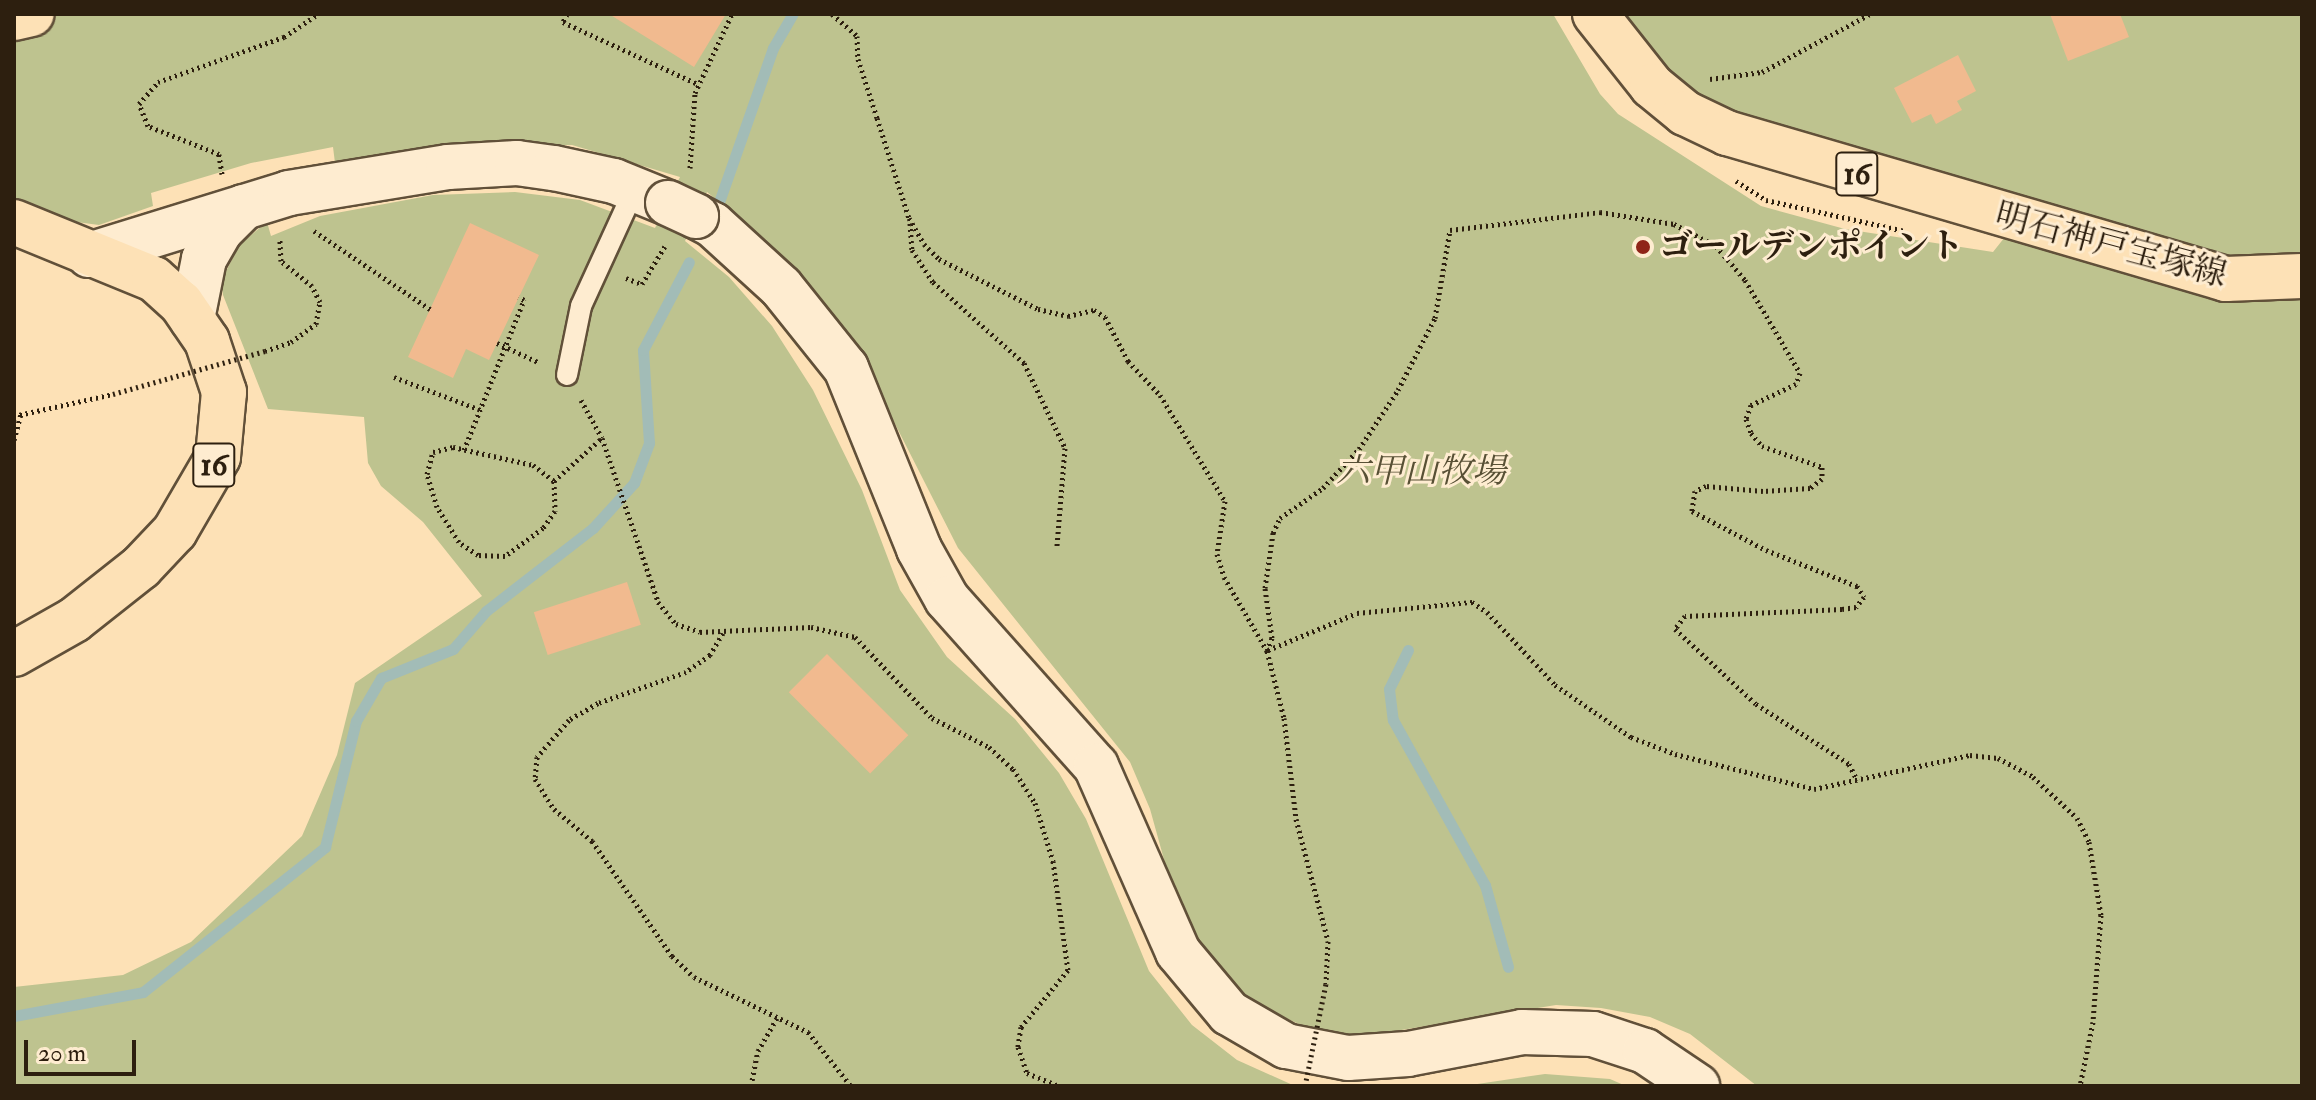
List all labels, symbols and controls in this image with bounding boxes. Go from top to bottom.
road number: 16 [1835,146,1879,202]
street label: 明石神戸宝塚線 [1991,194,2231,296]
place label: ゴールデンポイント [1659,227,1965,267]
marker: ゴールデンポイント [1634,238,1652,256]
road number: 16 [192,437,236,493]
park label: 六甲山牧場 [1336,452,1506,492]
scale bar [28,1024,140,1074]
text: 20 m [38,1038,86,1069]

